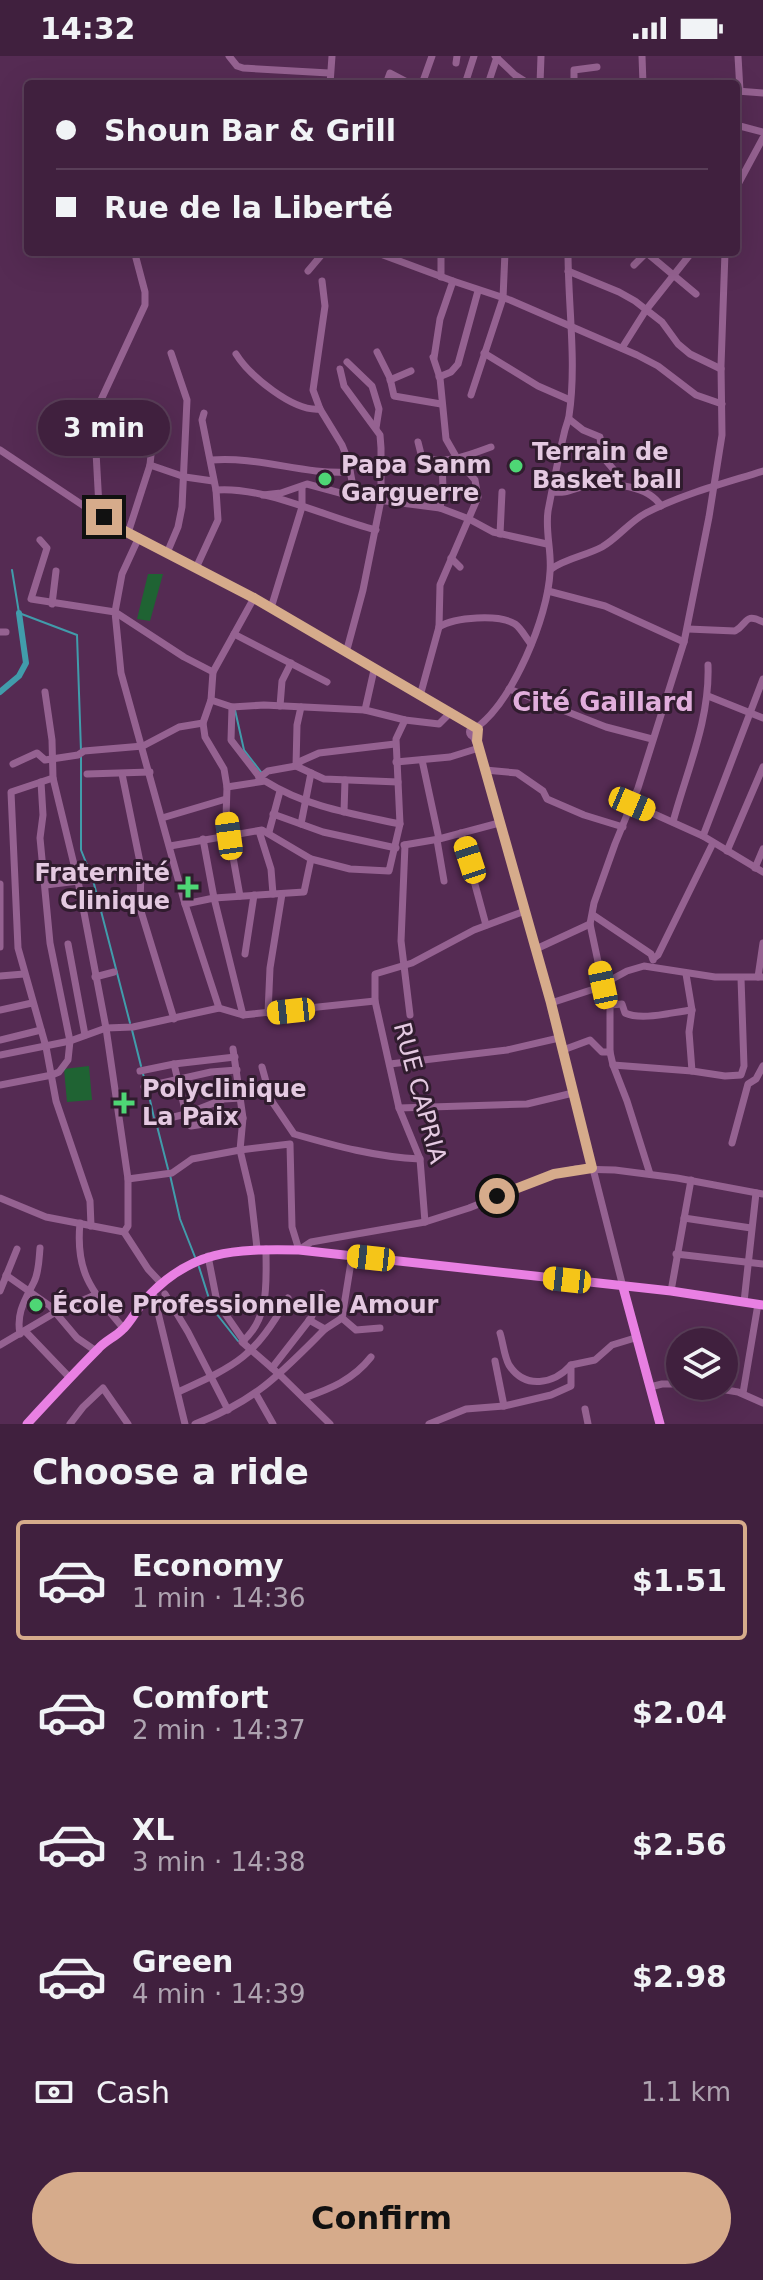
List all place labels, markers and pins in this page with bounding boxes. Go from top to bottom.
place label: Terrain de Basket ball [532,438,682,494]
place label: Papa Sanm Garguerre [341,451,491,507]
marker: Terrain de Basket ball [507,457,525,475]
marker: Papa Sanm Garguerre [316,470,334,488]
place label: Fraternité Clinique [34,859,170,915]
marker: Fraternité Clinique [177,876,199,898]
place label: Polyclinique La Paix [142,1075,306,1131]
marker: Polyclinique La Paix [113,1092,135,1114]
place label: École Professionnelle Amour [52,1290,439,1319]
marker: École Professionnelle Amour [27,1296,45,1314]

